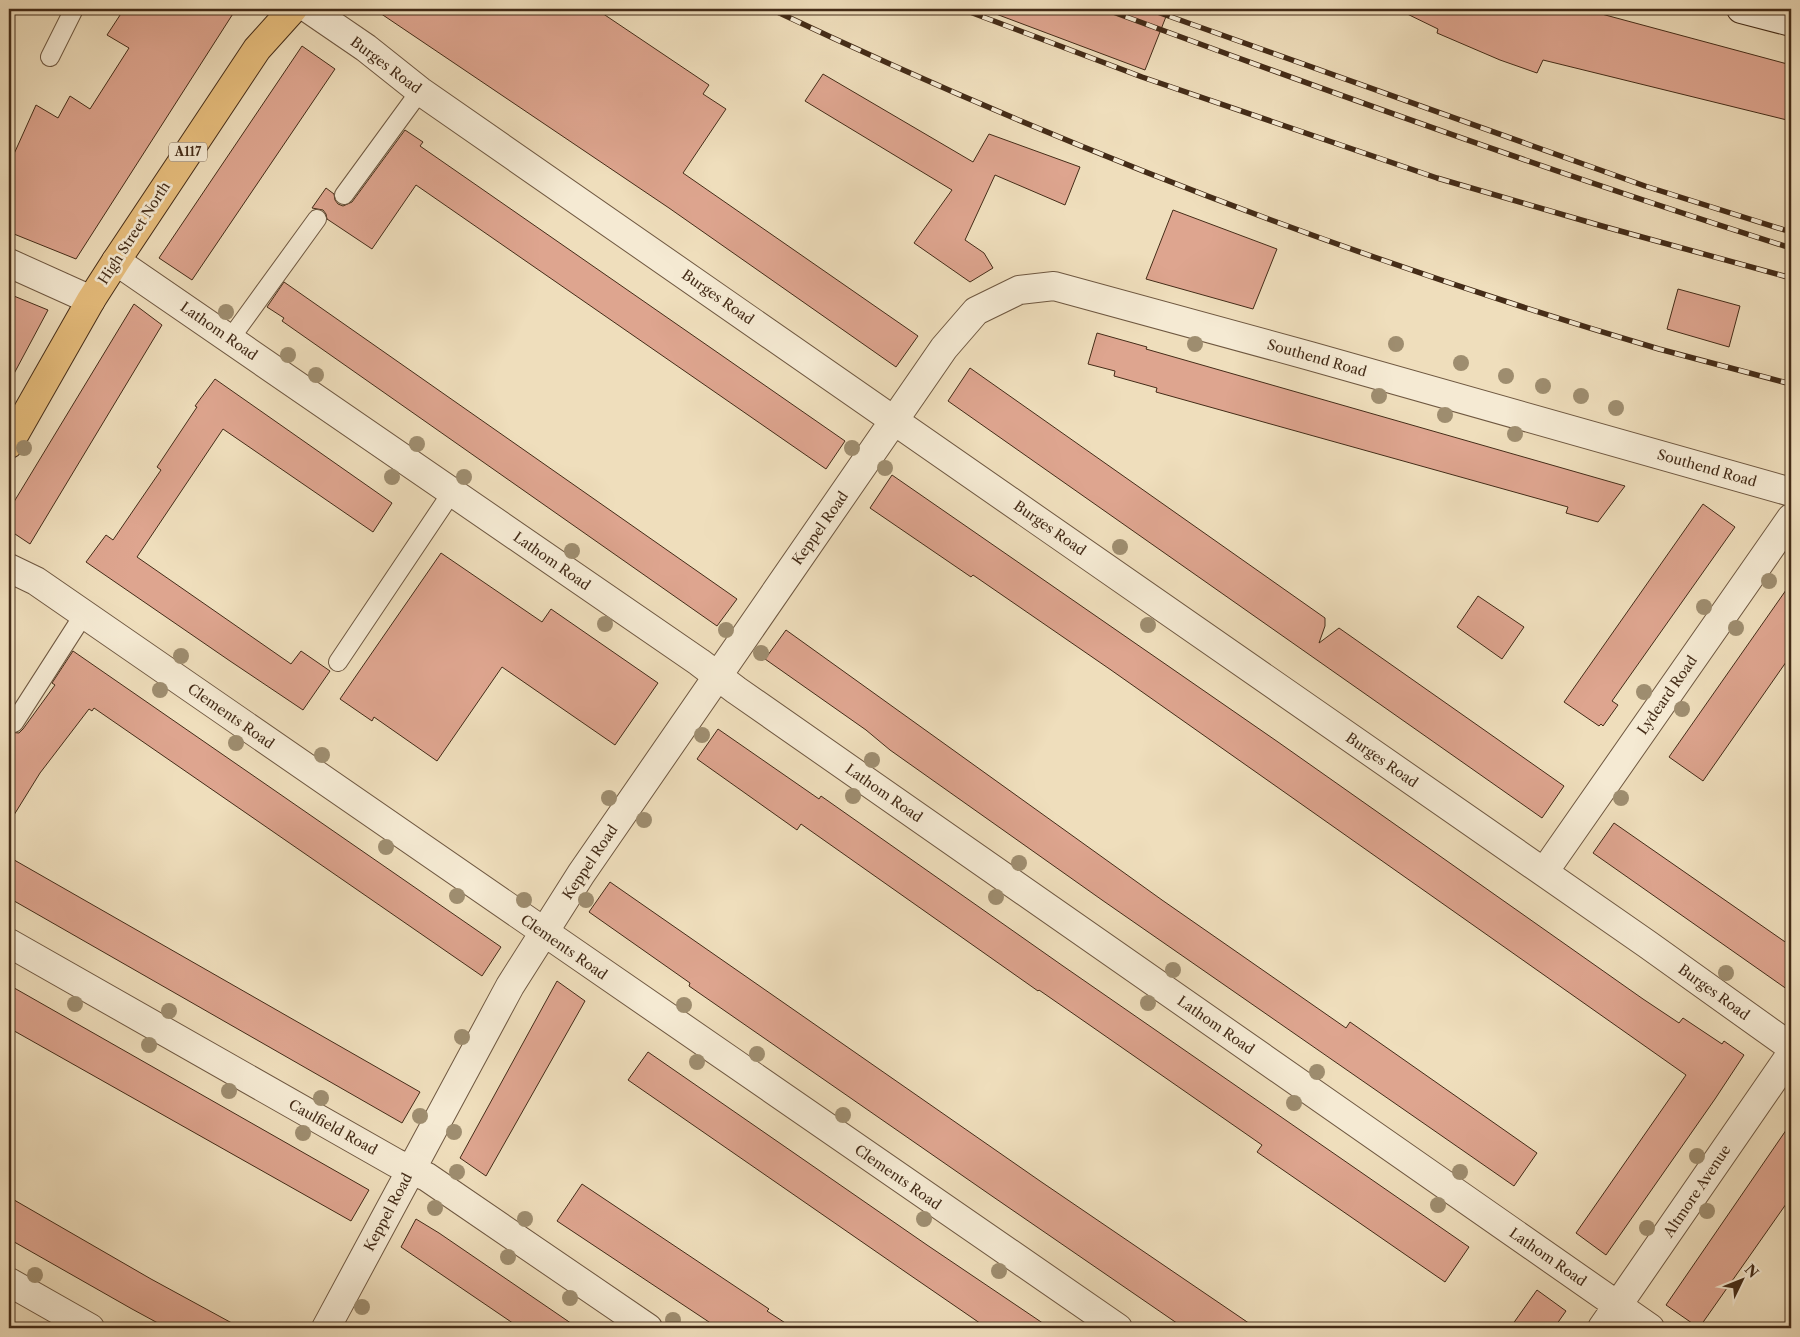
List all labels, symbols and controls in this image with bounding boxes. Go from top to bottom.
street label: Burges Road [347,33,425,98]
road number: A117 [169,142,207,162]
street label: High Street North [94,178,174,288]
street label: Burges Road [678,266,758,329]
street label: Lathom Road [177,298,262,365]
street label: Southend Road [1265,335,1369,381]
street label: Southend Road [1655,445,1759,491]
street label: Keppel Road [788,487,852,568]
street label: Burges Road [1010,497,1090,560]
street label: Lathom Road [510,528,595,595]
street label: Lydeard Road [1633,652,1701,738]
street label: Clements Road [184,679,278,753]
street label: Burges Road [1342,729,1422,792]
street label: Lathom Road [842,760,927,827]
street label: Keppel Road [558,821,622,903]
street label: Clements Road [517,910,611,984]
street label: Burges Road [1675,960,1754,1024]
street label: Lathom Road [1174,992,1259,1059]
street label: Caulfield Road [285,1095,381,1159]
street label: Clements Road [851,1140,945,1214]
street label: Altmore Avenue [1659,1141,1735,1241]
street label: Keppel Road [360,1169,416,1254]
street label: Lathom Road [1506,1224,1591,1291]
north arrow [1718,1254,1768,1304]
text: N [1741,1261,1762,1282]

